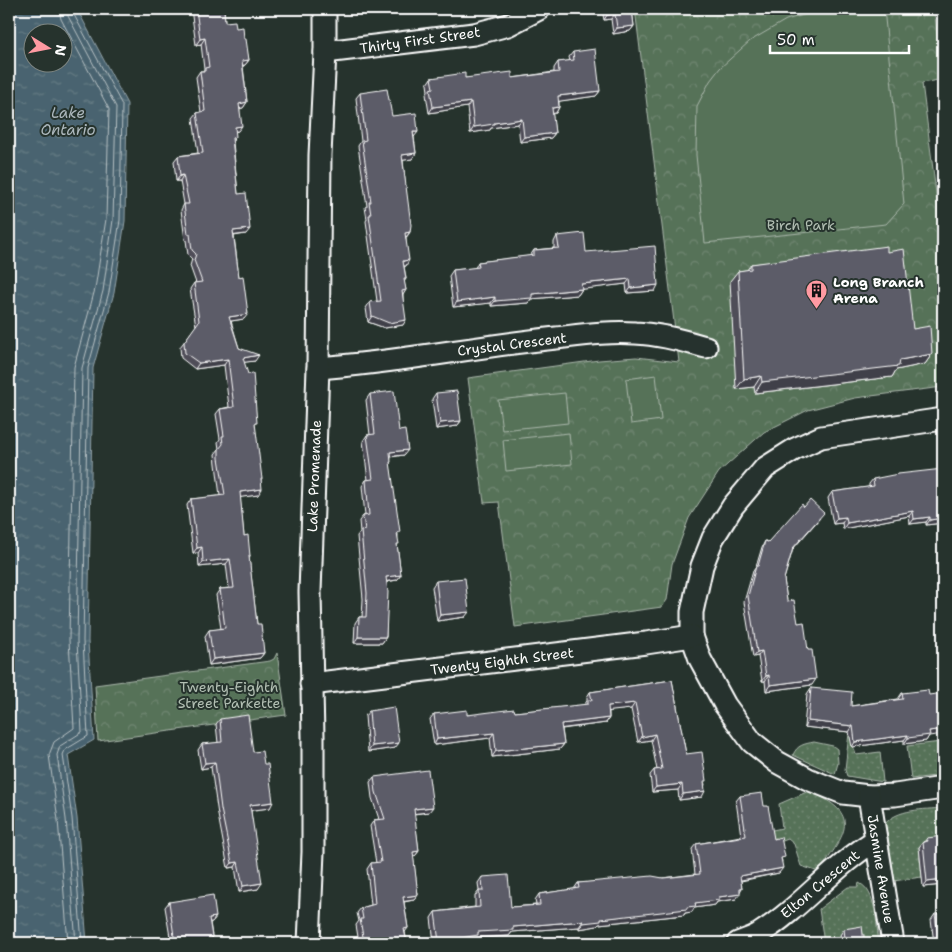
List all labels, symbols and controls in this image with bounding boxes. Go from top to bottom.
north arrow [22,22,72,72]
scale bar [770,22,908,54]
street label: Thirty First Street [359,23,481,57]
text: 50 m [777,30,815,50]
text: N [51,43,71,57]
water label: Lake Ontario [40,103,96,140]
park label: Birch Park [767,216,835,234]
place label: Long Branch Arena [833,273,924,307]
building icon: Long Branch Arena [805,278,829,309]
street label: Crystal Crescent [456,328,568,360]
street label: Lake Promenade [303,420,325,532]
street label: Twenty Eighth Street [429,643,575,679]
park label: Twenty-Eighth Street Parkette [178,678,280,712]
street label: Jasmine Avenue [864,813,899,925]
street label: Elton Crescent [777,846,863,922]

